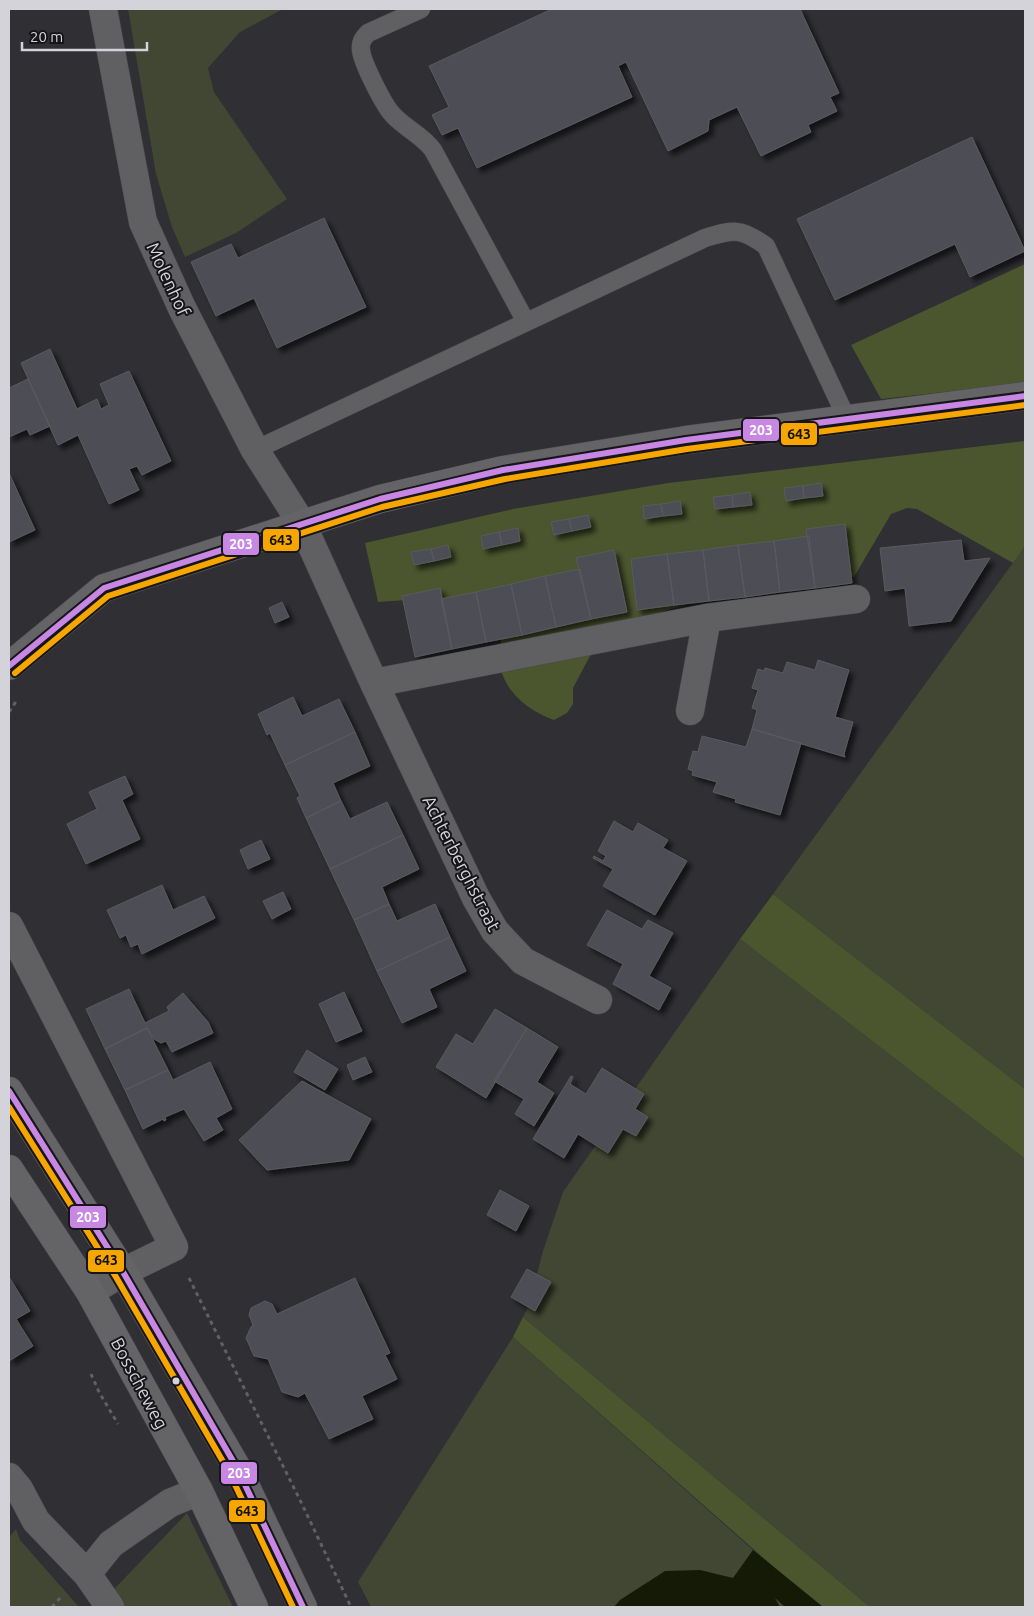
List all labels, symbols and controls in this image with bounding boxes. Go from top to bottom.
scale bar [22,20,148,52]
text: 20 m [30,28,63,45]
street label: Molenhof [143,239,195,319]
line badge: 203 [742,418,780,442]
text: 203 [749,422,773,438]
line badge: 643 [780,422,818,446]
text: 643 [787,426,811,442]
line badge: 643 [262,528,300,552]
line badge: 203 [222,532,260,556]
text: 643 [269,532,293,548]
text: 203 [229,536,253,552]
street label: Achterberghstraat [419,792,505,934]
line badge: 203 [69,1205,107,1229]
text: 203 [76,1209,100,1225]
line badge: 643 [87,1249,125,1273]
text: 643 [94,1252,118,1268]
street label: Bosscheweg [108,1334,172,1432]
unlabelled marker [171,1376,181,1386]
line badge: 203 [220,1461,258,1485]
text: 203 [227,1465,251,1481]
line badge: 643 [228,1499,266,1523]
text: 643 [235,1503,259,1519]

